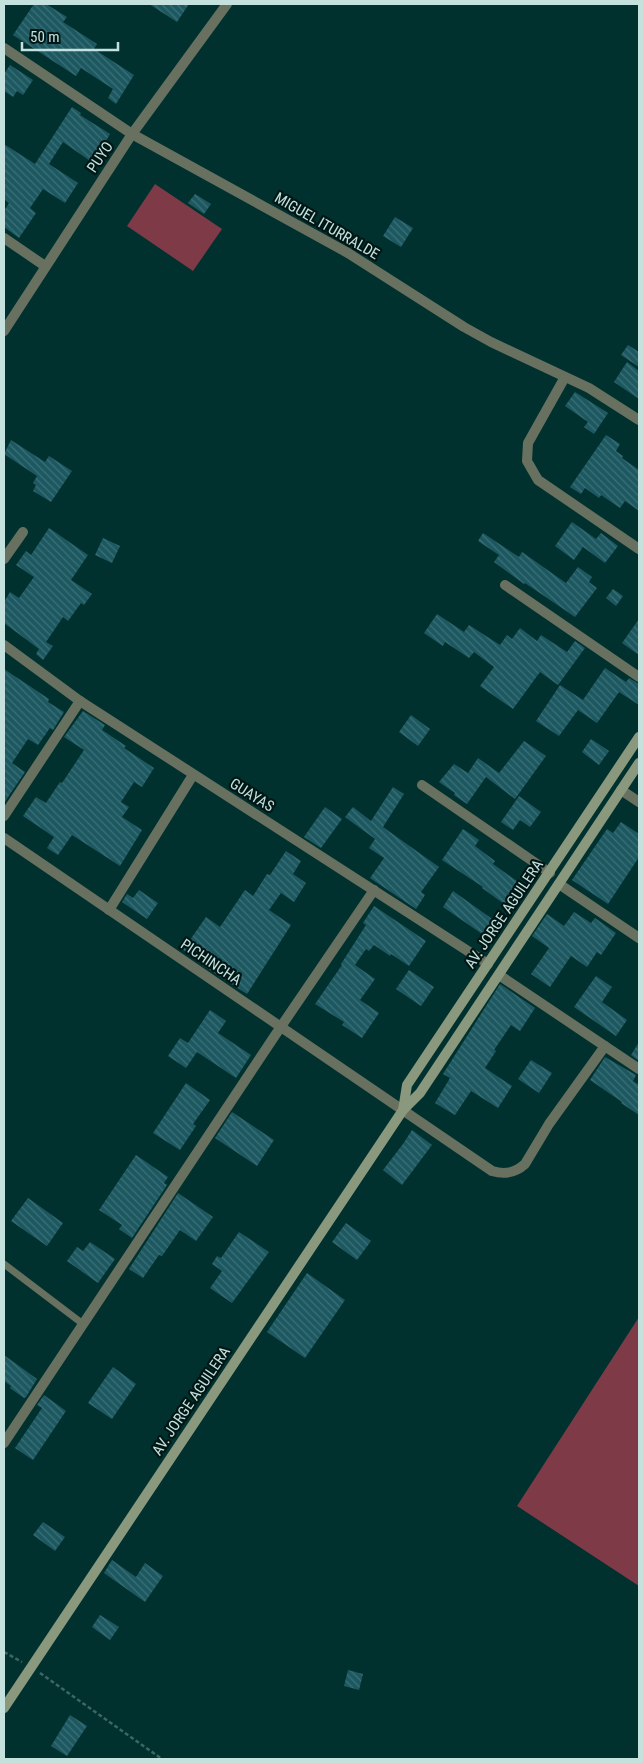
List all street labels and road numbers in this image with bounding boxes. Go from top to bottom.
street label: PUYO [83,138,117,176]
street label: MIGUEL ITURRALDE [271,189,383,263]
street label: GUAYAS [227,774,278,816]
street label: AV. JORGE AGUILERA [461,856,547,972]
street label: PICHINCHA [177,935,245,989]
street label: AV. JORGE AGUILERA [148,1343,234,1459]

